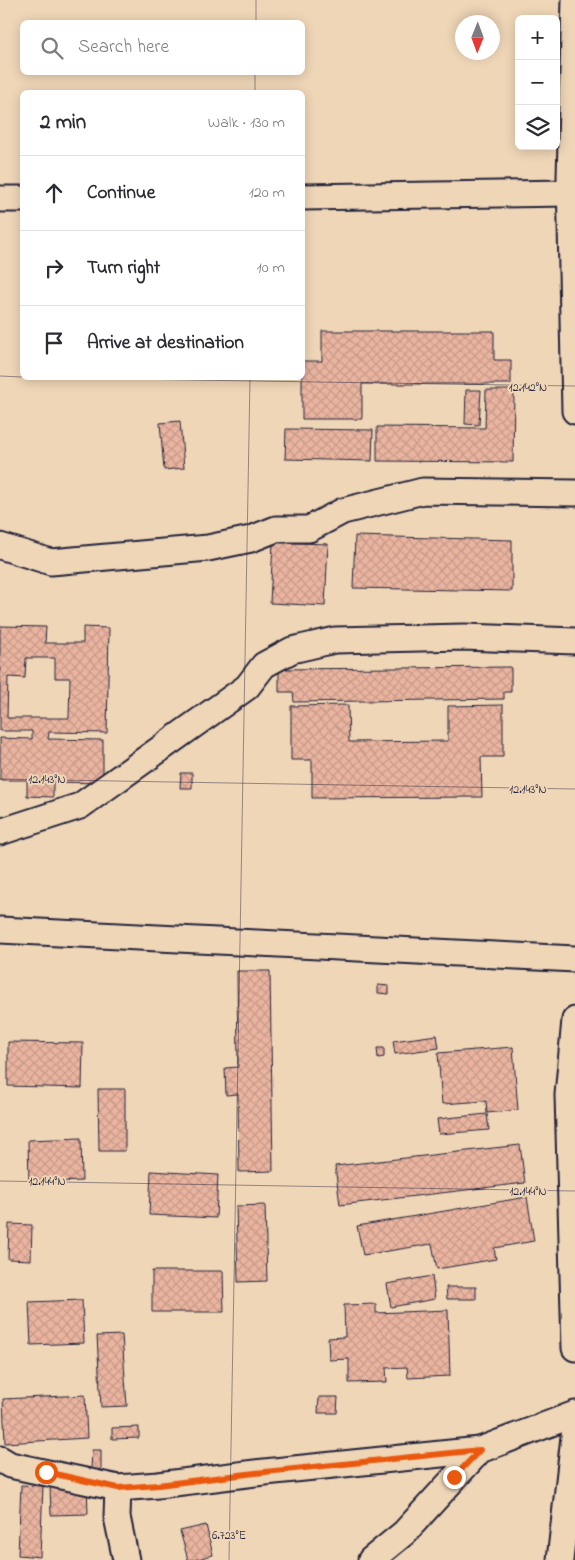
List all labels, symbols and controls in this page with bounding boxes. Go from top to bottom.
north arrow [455,15,500,60]
map controls [515,15,560,150]
button: + [515,15,560,60]
search box [20,20,305,75]
icon: search [38,34,66,62]
text: Search here [78,34,169,61]
button: − [515,60,560,105]
button: layers [515,105,560,150]
text: 2 min [40,108,86,138]
text: Walk · 130 m [208,111,285,135]
icon: ahead [40,179,68,207]
text: Continue [87,180,155,207]
text: 120 m [249,181,285,205]
icon: right [40,254,68,282]
text: Turn right [87,255,160,282]
text: 10 m [257,256,285,280]
icon: arrive [40,329,68,357]
text: Arrive at destination [87,330,244,357]
text: 12.142°N [509,379,547,397]
text: 12.143°N [28,771,66,789]
text: 12.143°N [509,781,547,799]
text: 12.144°N [28,1173,66,1191]
text: 12.144°N [509,1183,547,1201]
route start [35,1461,58,1484]
route end [443,1466,466,1489]
text: 6.723°E [212,1527,246,1545]

